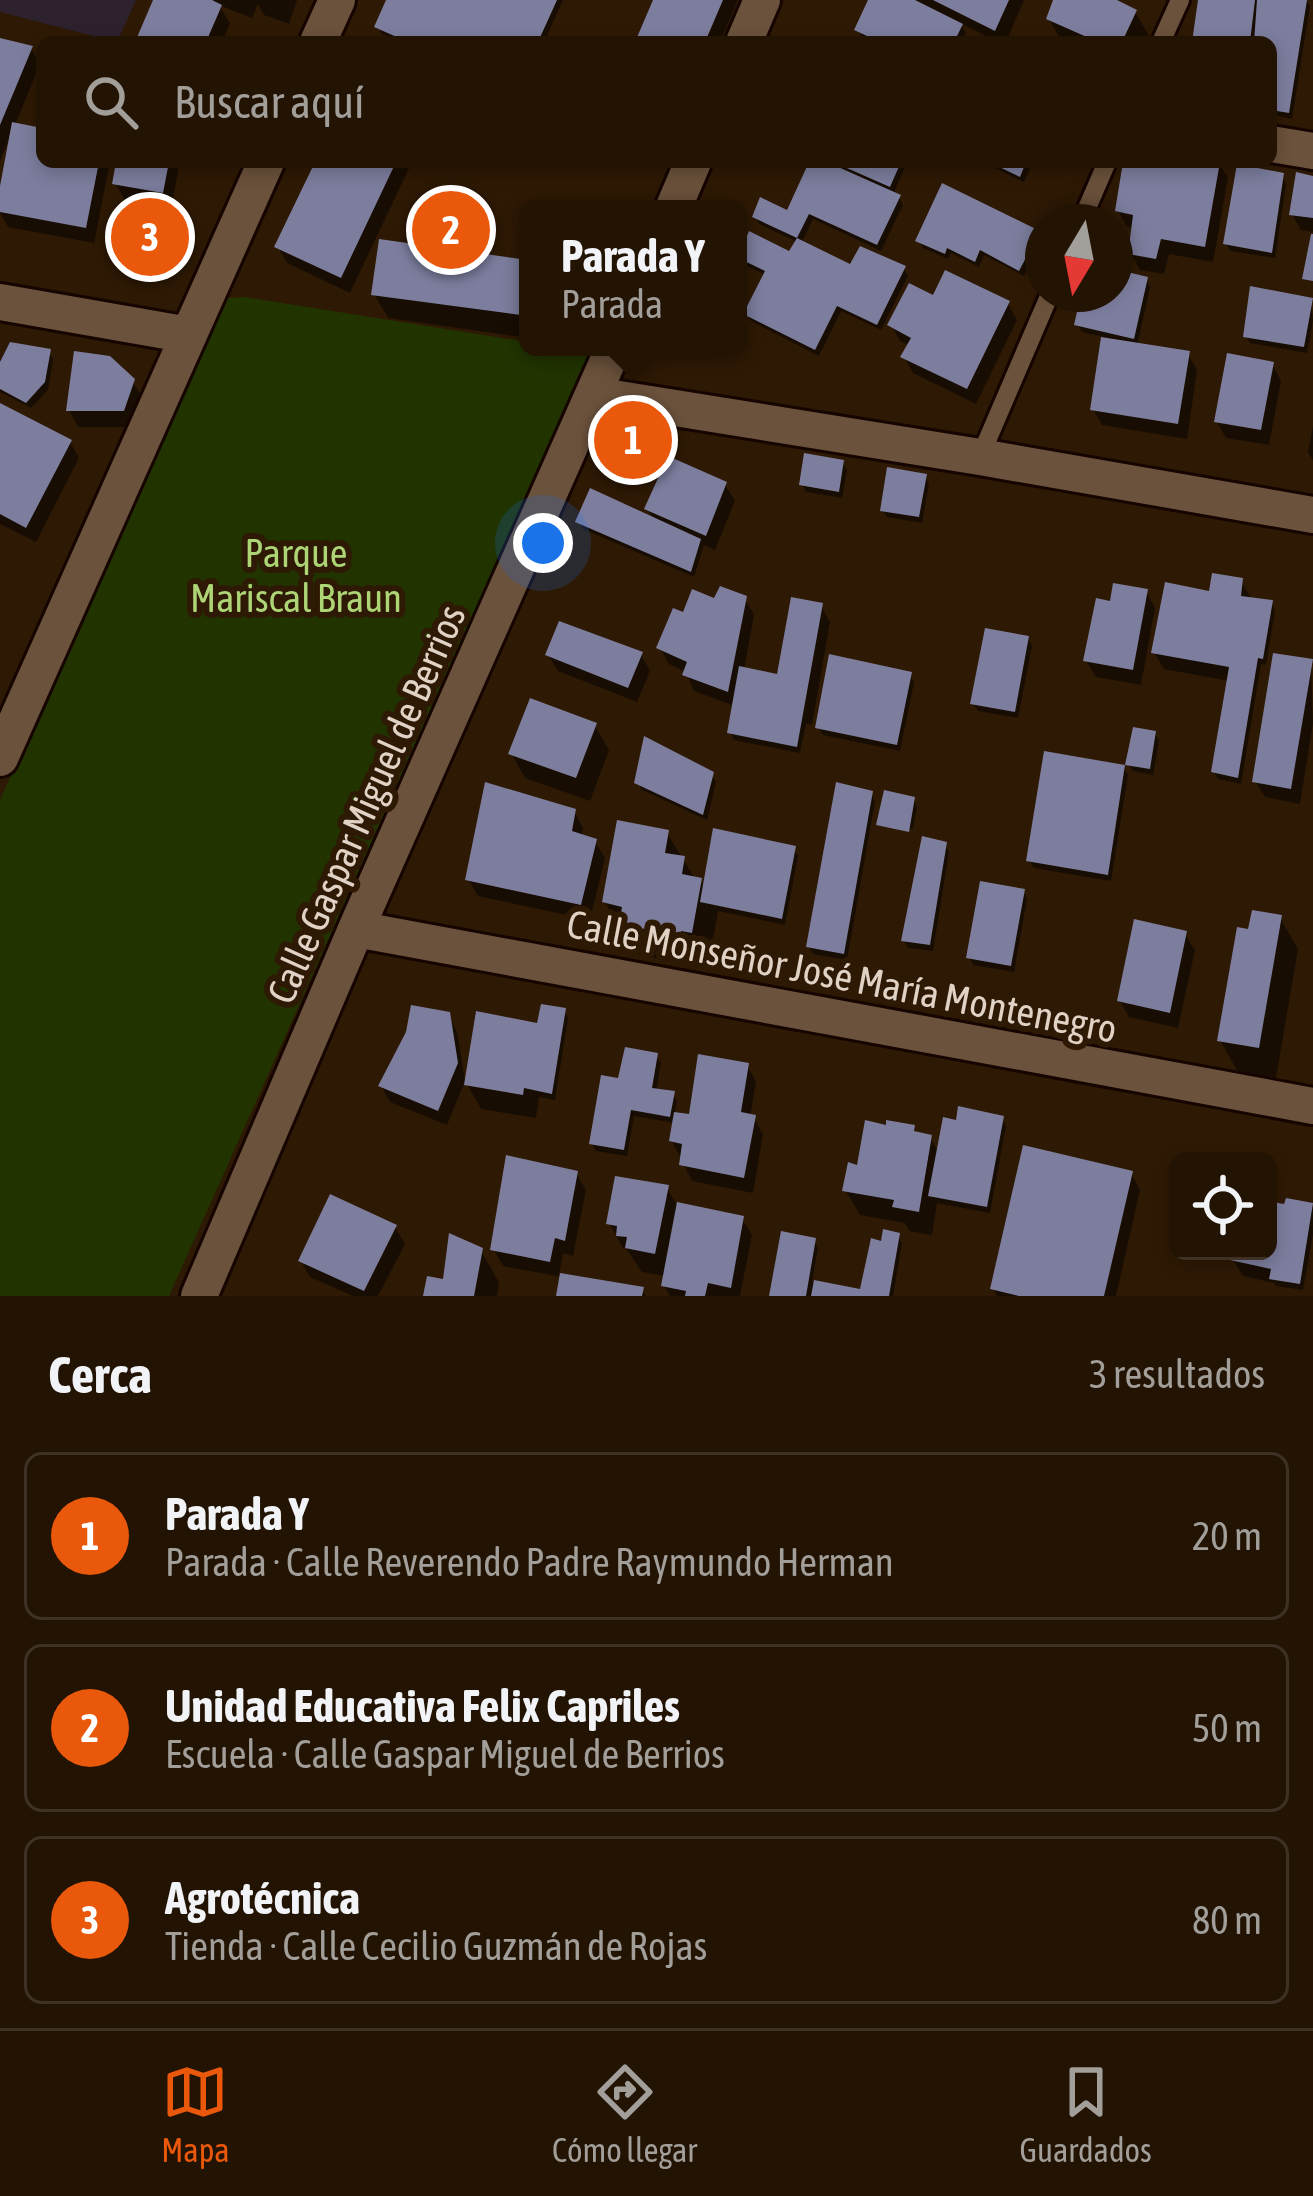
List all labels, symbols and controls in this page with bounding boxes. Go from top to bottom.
search box [36,36,1277,168]
icon: search [78,69,144,135]
text: Buscar aquí [174,76,364,128]
pin: 2 [412,185,490,275]
pin: 3 [111,192,189,282]
popup [519,200,747,356]
north arrow [1025,204,1133,312]
text: Parada Y [561,230,705,282]
text: Parada [561,282,663,326]
pin: 1 [594,395,672,485]
your location [513,513,573,573]
park label: Parque Mariscal Braun [190,531,402,620]
street label: Calle Gaspar Miguel de Berrios [258,598,474,1010]
street label: Calle Monseñor José María Montenegro [563,901,1121,1051]
map controls [1169,1152,1277,1260]
button: locate [1169,1152,1277,1260]
text: Cerca [48,1345,152,1404]
text: 3 resultados [1089,1352,1265,1396]
text: Parada Y [165,1488,309,1540]
text: 1 [81,1514,99,1558]
text: 20 m [1192,1514,1262,1558]
text: Parada · Calle Reverendo Padre Raymundo Herman [165,1540,894,1584]
text: Unidad Educativa Felix Capriles [165,1680,680,1732]
text: 2 [81,1706,99,1750]
text: 50 m [1192,1706,1262,1750]
text: Escuela · Calle Gaspar Miguel de Berrios [165,1732,725,1776]
text: Agrotécnica [165,1872,360,1924]
text: 3 [81,1898,99,1942]
text: 80 m [1192,1898,1262,1942]
text: Tienda · Calle Cecilio Guzmán de Rojas [165,1924,707,1968]
tab: Mapa [161,2059,230,2169]
tab: Cómo llegar [552,2059,697,2169]
tab: Guardados [1019,2059,1152,2169]

